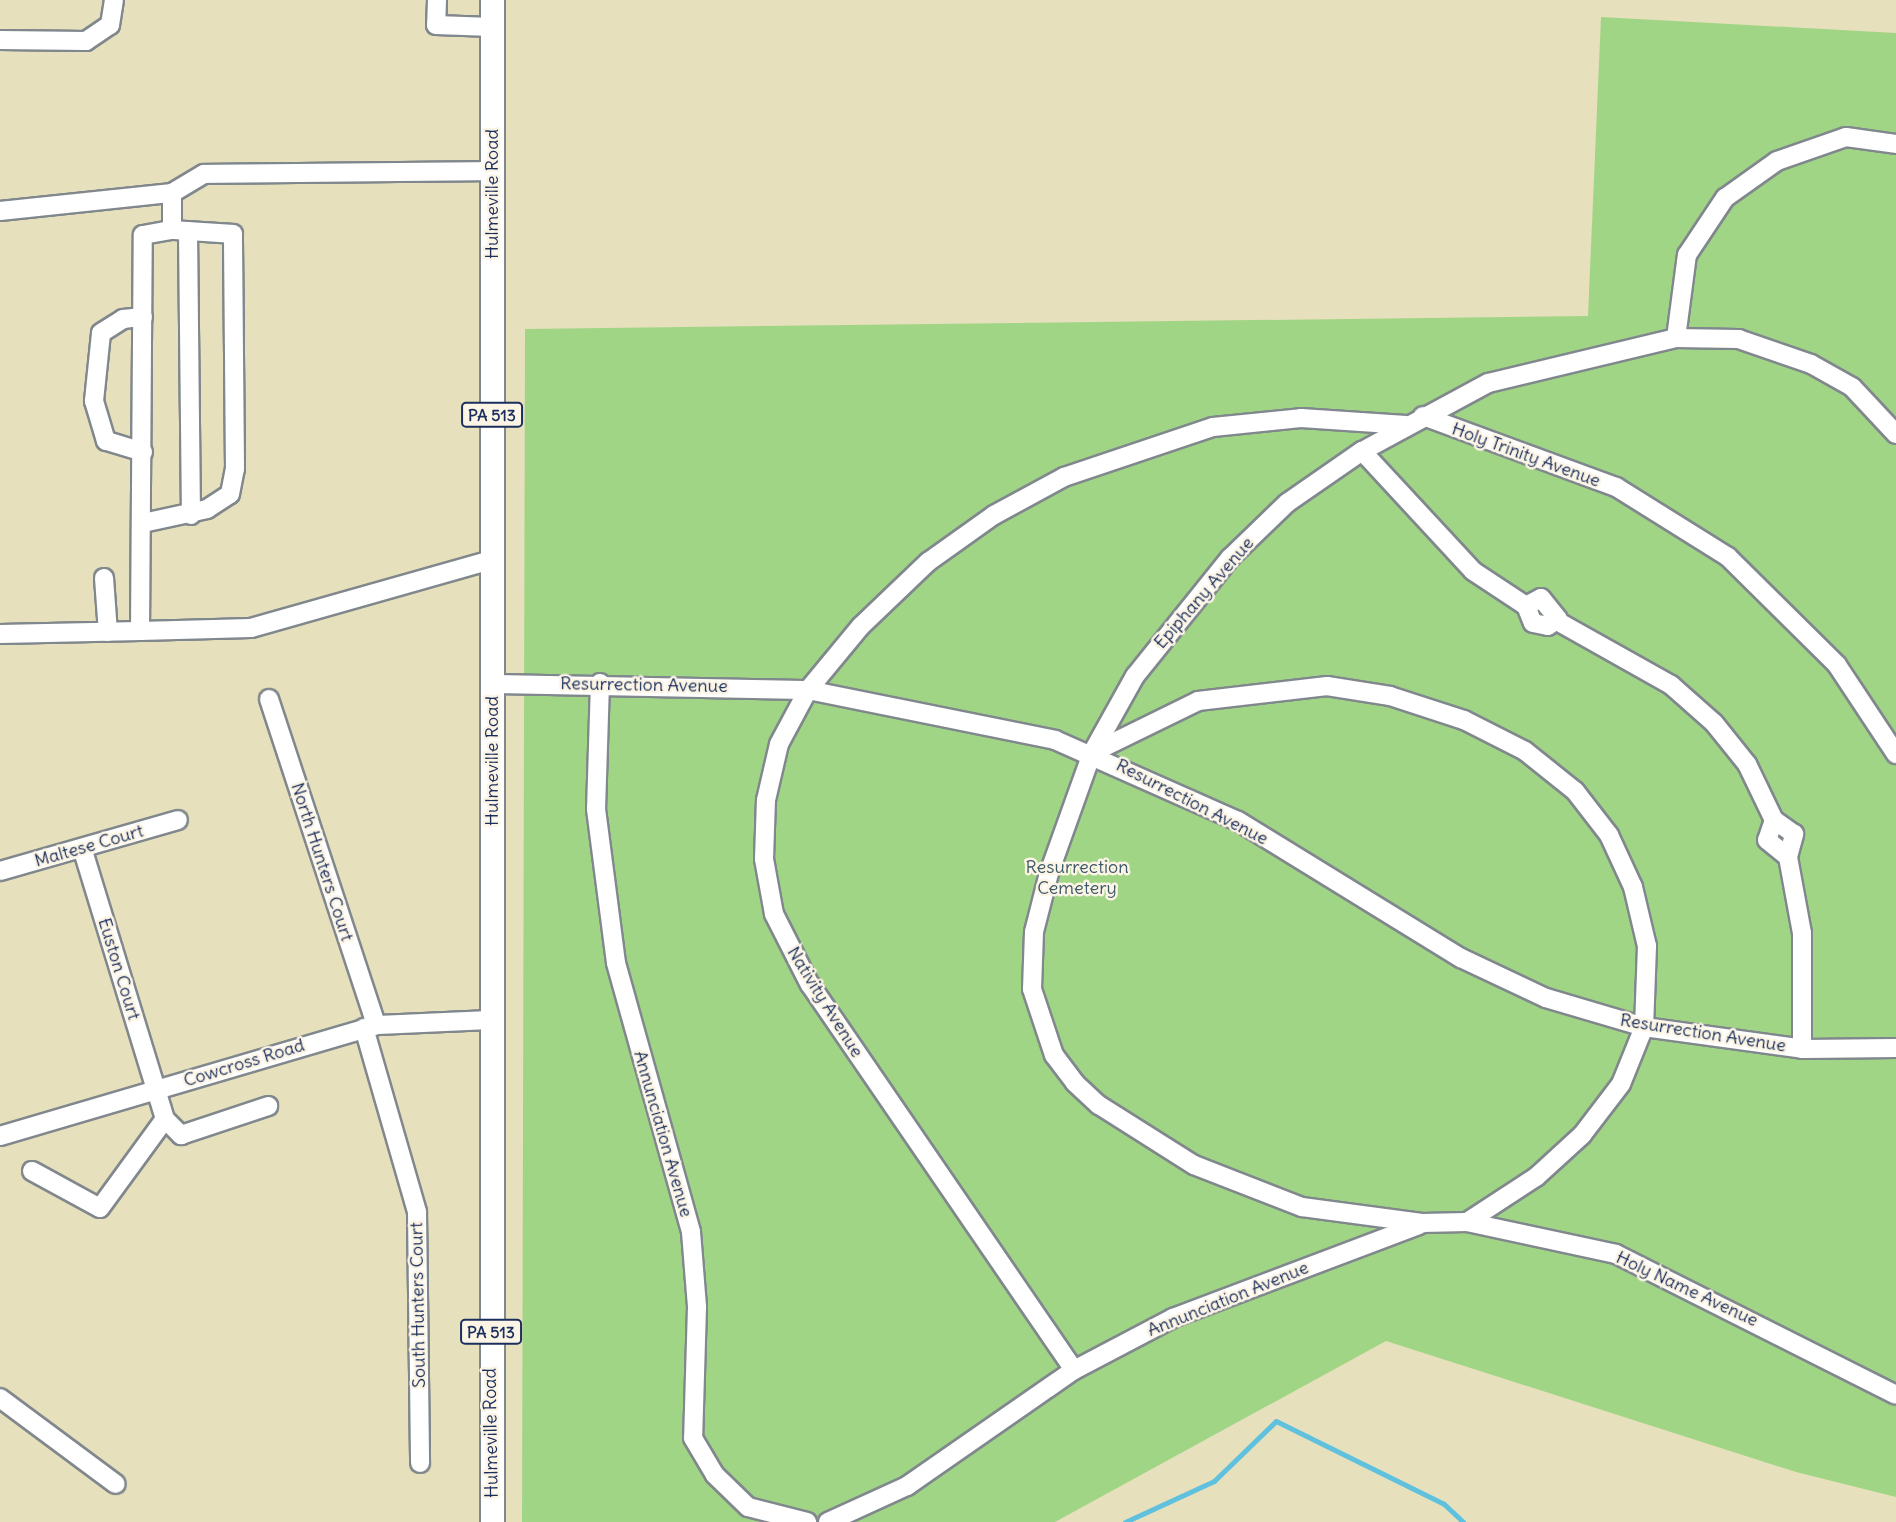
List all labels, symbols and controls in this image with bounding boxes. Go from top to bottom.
street label: Hulmeville Road [481,129,503,259]
road number: PA 513 [461,402,524,428]
street label: Holy Trinity Avenue [1449,418,1603,492]
street label: Epiphany Avenue [1150,533,1258,653]
street label: Resurrection Avenue [560,673,728,697]
street label: Hulmeville Road [481,696,503,826]
street label: Resurrection Avenue [1112,754,1272,850]
street label: North Hunters Court [286,780,358,944]
street label: Maltese Court [32,820,146,872]
park label: Resurrection Cemetery [1025,857,1129,900]
street label: Euston Court [93,915,145,1023]
street label: Nativity Avenue [782,943,868,1061]
street label: Resurrection Avenue [1618,1009,1788,1057]
street label: Cowcross Road [181,1034,307,1092]
street label: Annunciation Avenue [629,1048,697,1220]
street label: South Hunters Court [406,1222,430,1388]
street label: Holy Name Avenue [1613,1247,1761,1331]
street label: Annunciation Avenue [1144,1257,1312,1341]
road number: PA 513 [460,1320,522,1344]
street label: Hulmeville Road [479,1368,503,1498]

